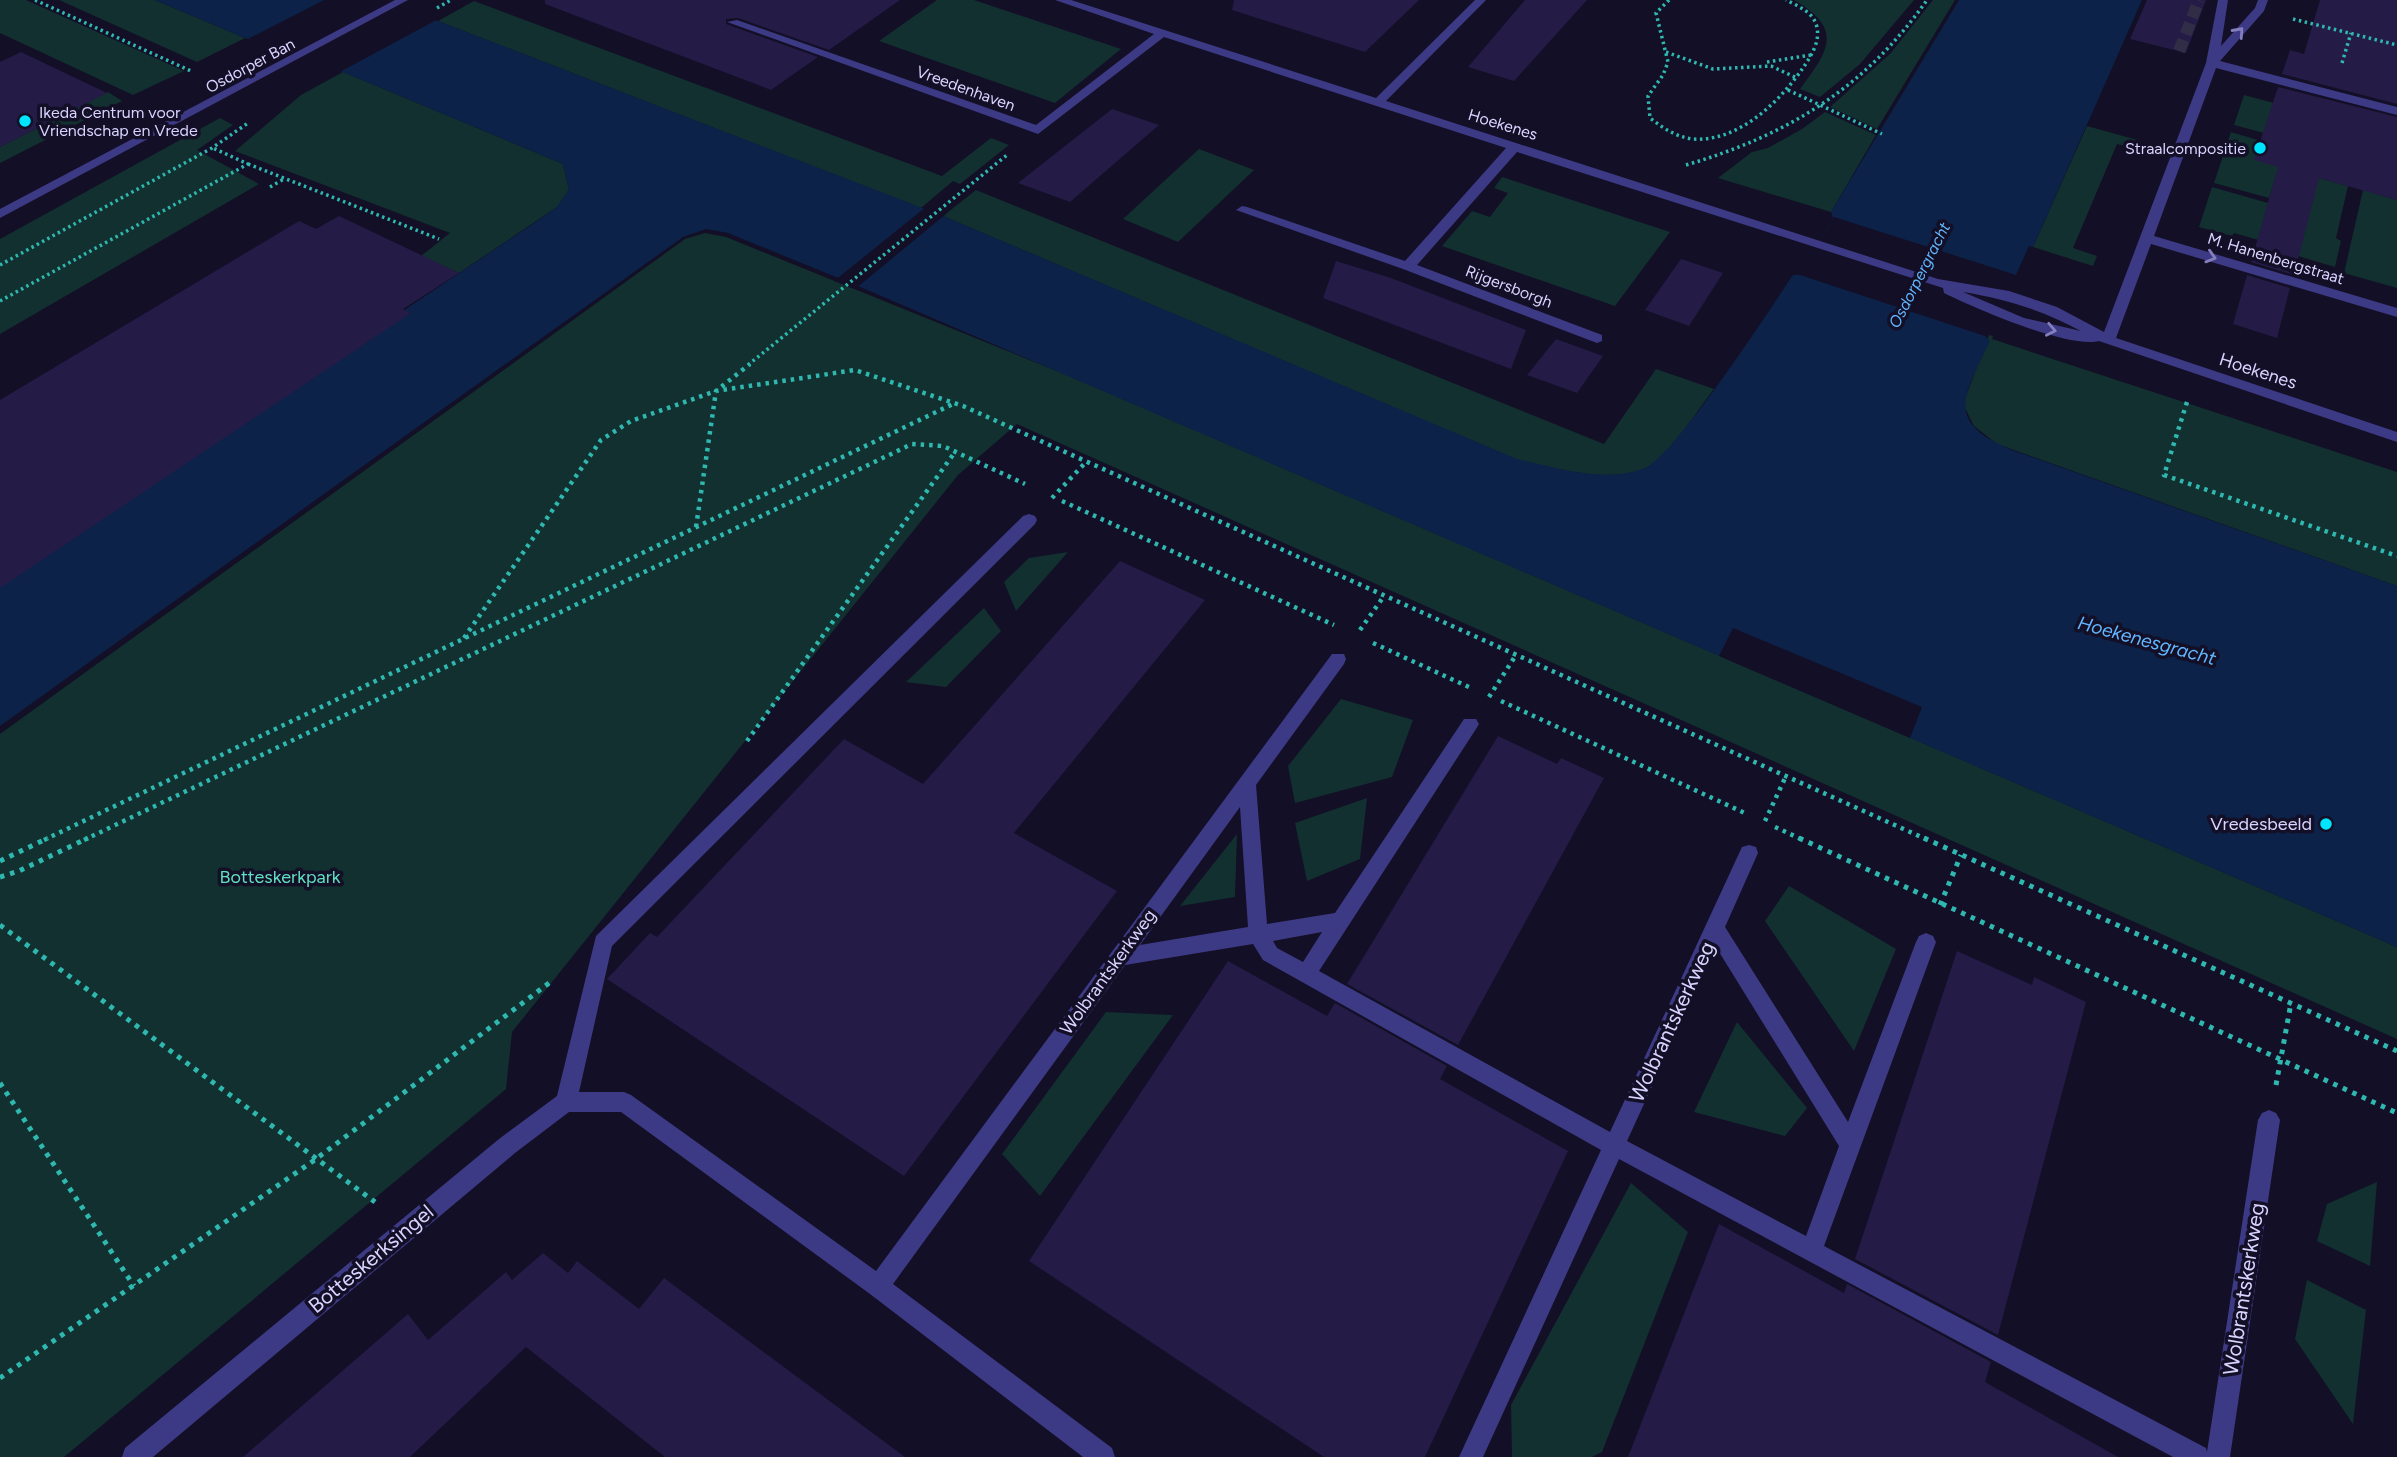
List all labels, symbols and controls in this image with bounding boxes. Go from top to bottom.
one-way arrow [2231,27,2243,40]
street label: Osdorper Ban [202,34,298,97]
street label: Vreedenhaven [914,62,1018,115]
place label: Ikeda Centrum voor Vriendschap en Vrede [39,103,198,140]
street label: Hoekenes [1466,105,1540,144]
marker: Ikeda Centrum voor Vriendschap en Vrede [17,113,33,129]
place label: Straalcompositie [2125,139,2246,158]
marker: Straalcompositie [2252,140,2268,156]
water label: Osdorpergracht [1885,219,1955,331]
street label: M. Hanenbergstraat [2205,229,2346,288]
one-way arrow [2205,249,2217,264]
street label: Rijgersborgh [1463,261,1555,312]
one-way arrow [2045,322,2057,337]
street label: Hoekenes [2216,348,2300,394]
water label: Hoekenesgracht [2075,611,2219,670]
place label: Vredesbeeld [2210,813,2312,835]
marker: Vredesbeeld [2318,816,2334,832]
park label: Botteskerkpark [219,866,341,888]
street label: Wolbrantskerkweg [1055,905,1161,1039]
street label: Wolbrantskerkweg [1623,937,1720,1106]
street label: Botteskerksingel [303,1199,438,1318]
street label: Wolbrantskerkweg [2218,1201,2269,1377]

